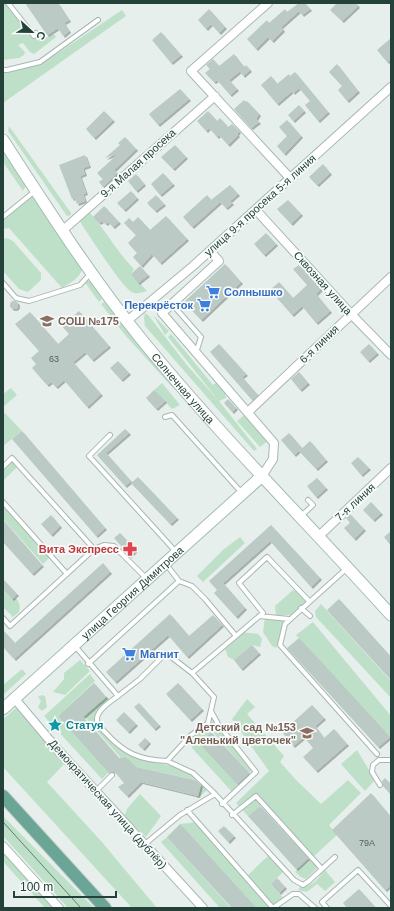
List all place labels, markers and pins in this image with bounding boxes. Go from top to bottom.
supermarket icon: Солнышко [205,284,221,300]
place label: Солнышко [224,286,283,298]
supermarket icon: Перекрёсток [196,297,212,313]
place label: Перекрёсток [124,299,193,311]
school or university icon: СОШ №175 [39,313,55,329]
place label: СОШ №175 [58,315,119,327]
pharmacy icon: Вита Экспресс [122,541,138,557]
place label: Вита Экспресс [39,543,119,555]
supermarket icon: Магнит [121,646,137,662]
place label: Магнит [140,648,179,660]
place icon: Статуя [47,717,63,733]
place label: Статуя [66,719,104,731]
place label: Детский сад №153 "Аленький цветочек" [180,721,296,746]
school or university icon: Детский сад №153 "Аленький цветочек" [299,725,315,741]

